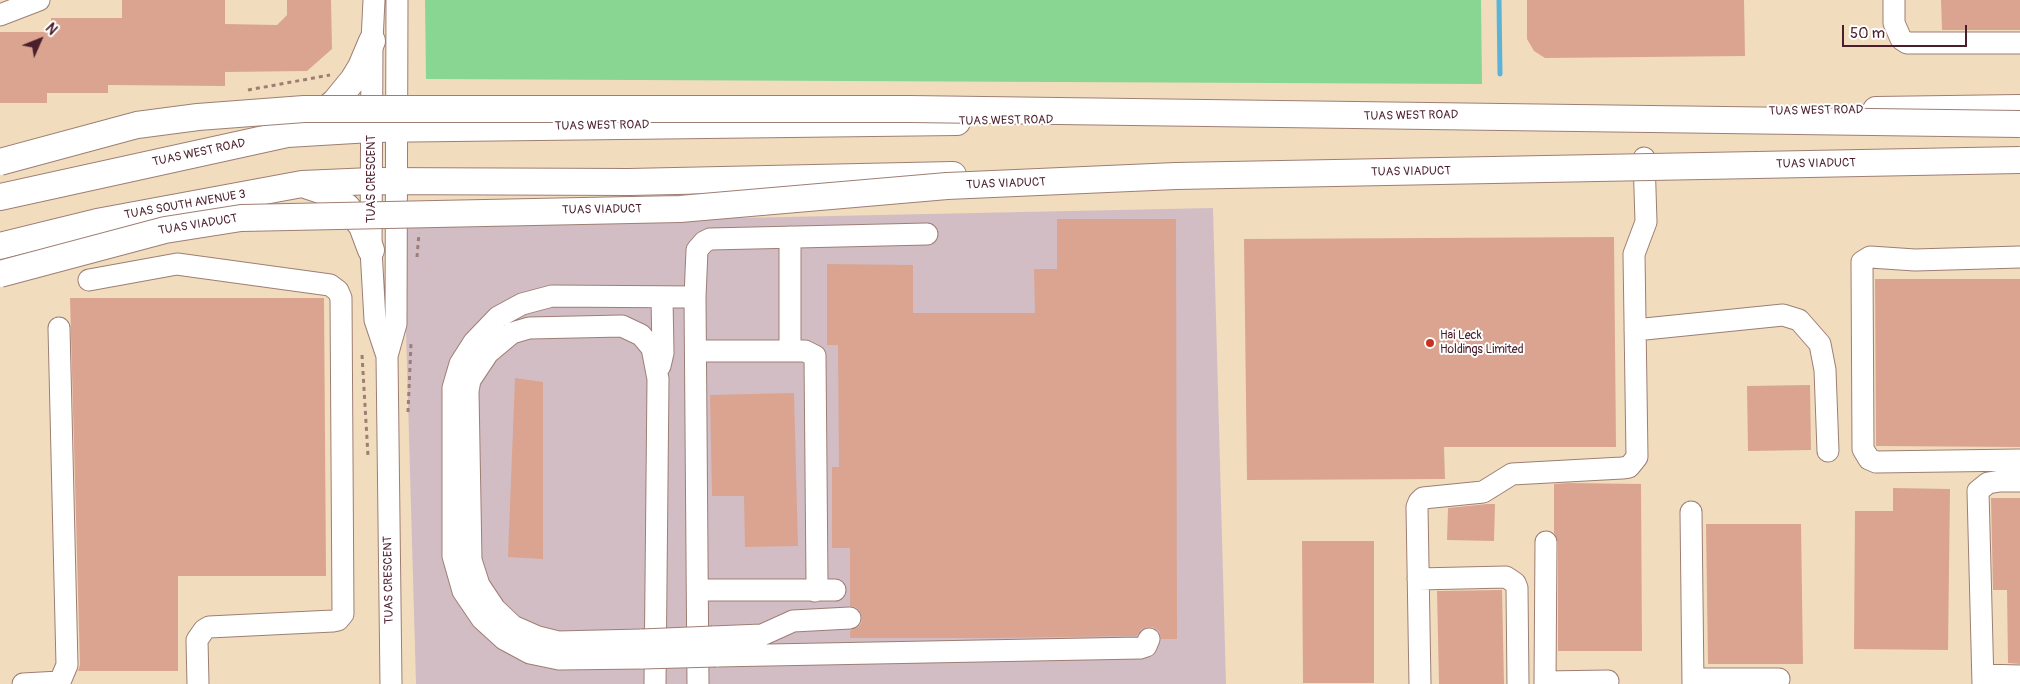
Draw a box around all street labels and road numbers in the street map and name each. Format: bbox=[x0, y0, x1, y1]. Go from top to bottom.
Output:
street label: TUAS WEST ROAD bbox=[1769, 103, 1863, 119]
street label: TUAS WEST ROAD bbox=[1364, 108, 1458, 124]
street label: TUAS WEST ROAD bbox=[959, 113, 1053, 129]
street label: TUAS WEST ROAD bbox=[555, 118, 649, 134]
street label: TUAS CRESCENT bbox=[365, 135, 379, 223]
street label: TUAS WEST ROAD bbox=[151, 136, 247, 170]
street label: TUAS VIADUCT bbox=[1776, 156, 1856, 172]
street label: TUAS VIADUCT bbox=[1371, 164, 1451, 180]
street label: TUAS VIADUCT bbox=[966, 175, 1046, 193]
street label: TUAS SOUTH AVENUE 3 bbox=[123, 187, 247, 223]
street label: TUAS VIADUCT bbox=[562, 202, 642, 218]
street label: TUAS VIADUCT bbox=[157, 212, 239, 238]
street label: TUAS CRESCENT bbox=[381, 536, 397, 624]

